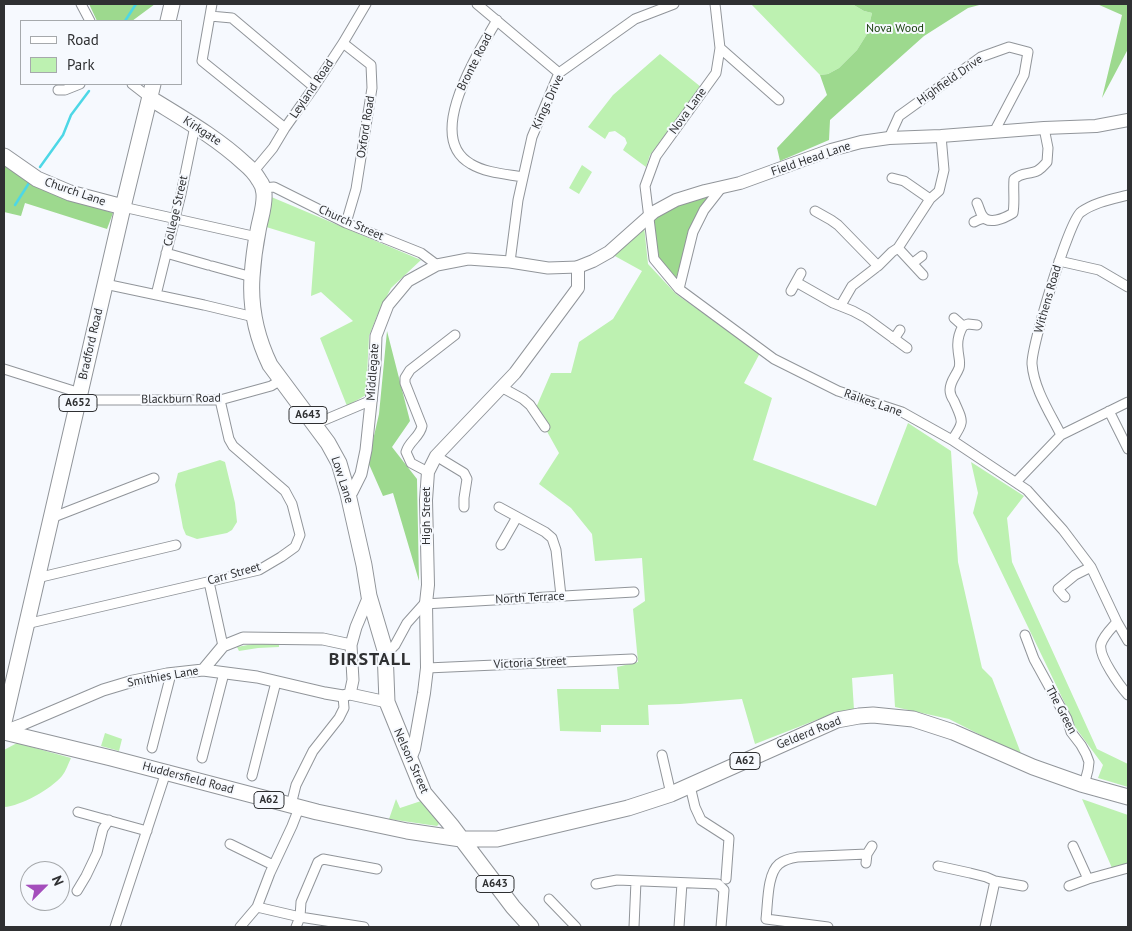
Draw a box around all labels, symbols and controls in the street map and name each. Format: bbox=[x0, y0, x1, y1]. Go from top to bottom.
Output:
legend bbox=[20, 20, 182, 85]
park label: Nova Wood bbox=[866, 22, 924, 36]
text: Road bbox=[67, 30, 99, 49]
street label: Bronte Road bbox=[454, 31, 496, 93]
street label: Highfield Drive bbox=[914, 52, 986, 108]
text: Park bbox=[67, 55, 95, 74]
street label: Leyland Road bbox=[287, 57, 337, 121]
street label: Kings Drive bbox=[529, 72, 567, 132]
street label: Nova Lane bbox=[666, 85, 710, 137]
street label: Oxford Road bbox=[354, 95, 378, 159]
street label: Kirkgate bbox=[180, 113, 224, 149]
street label: Field Head Lane bbox=[769, 139, 853, 179]
street label: College Street bbox=[161, 174, 191, 248]
street label: Church Lane bbox=[43, 175, 107, 209]
street label: Church Street bbox=[316, 202, 386, 244]
street label: Withens Road bbox=[1031, 263, 1065, 335]
street label: Bradford Road bbox=[76, 307, 106, 381]
street label: Middlegate bbox=[364, 343, 382, 401]
street label: Raikes Lane bbox=[842, 386, 904, 420]
street label: Blackburn Road bbox=[141, 391, 221, 407]
road number: A652 bbox=[59, 394, 97, 412]
road number: A643 bbox=[289, 406, 327, 424]
street label: Low Lane bbox=[328, 455, 356, 505]
street label: High Street bbox=[420, 487, 434, 545]
street label: Carr Street bbox=[206, 560, 262, 588]
street label: North Terrace bbox=[495, 589, 565, 607]
district label: BIRSTALL bbox=[328, 649, 412, 671]
street label: Victoria Street bbox=[493, 654, 567, 672]
street label: Smithies Lane bbox=[126, 664, 200, 690]
street label: The Green bbox=[1042, 683, 1080, 737]
street label: Gelderd Road bbox=[774, 713, 844, 753]
street label: Nelson Street bbox=[390, 726, 432, 796]
road number: A62 bbox=[730, 752, 760, 769]
street label: Huddersfield Road bbox=[141, 759, 235, 797]
road number: A62 bbox=[254, 792, 284, 808]
north arrow bbox=[20, 861, 70, 911]
text: N bbox=[48, 873, 68, 888]
road number: A643 bbox=[476, 876, 514, 892]

